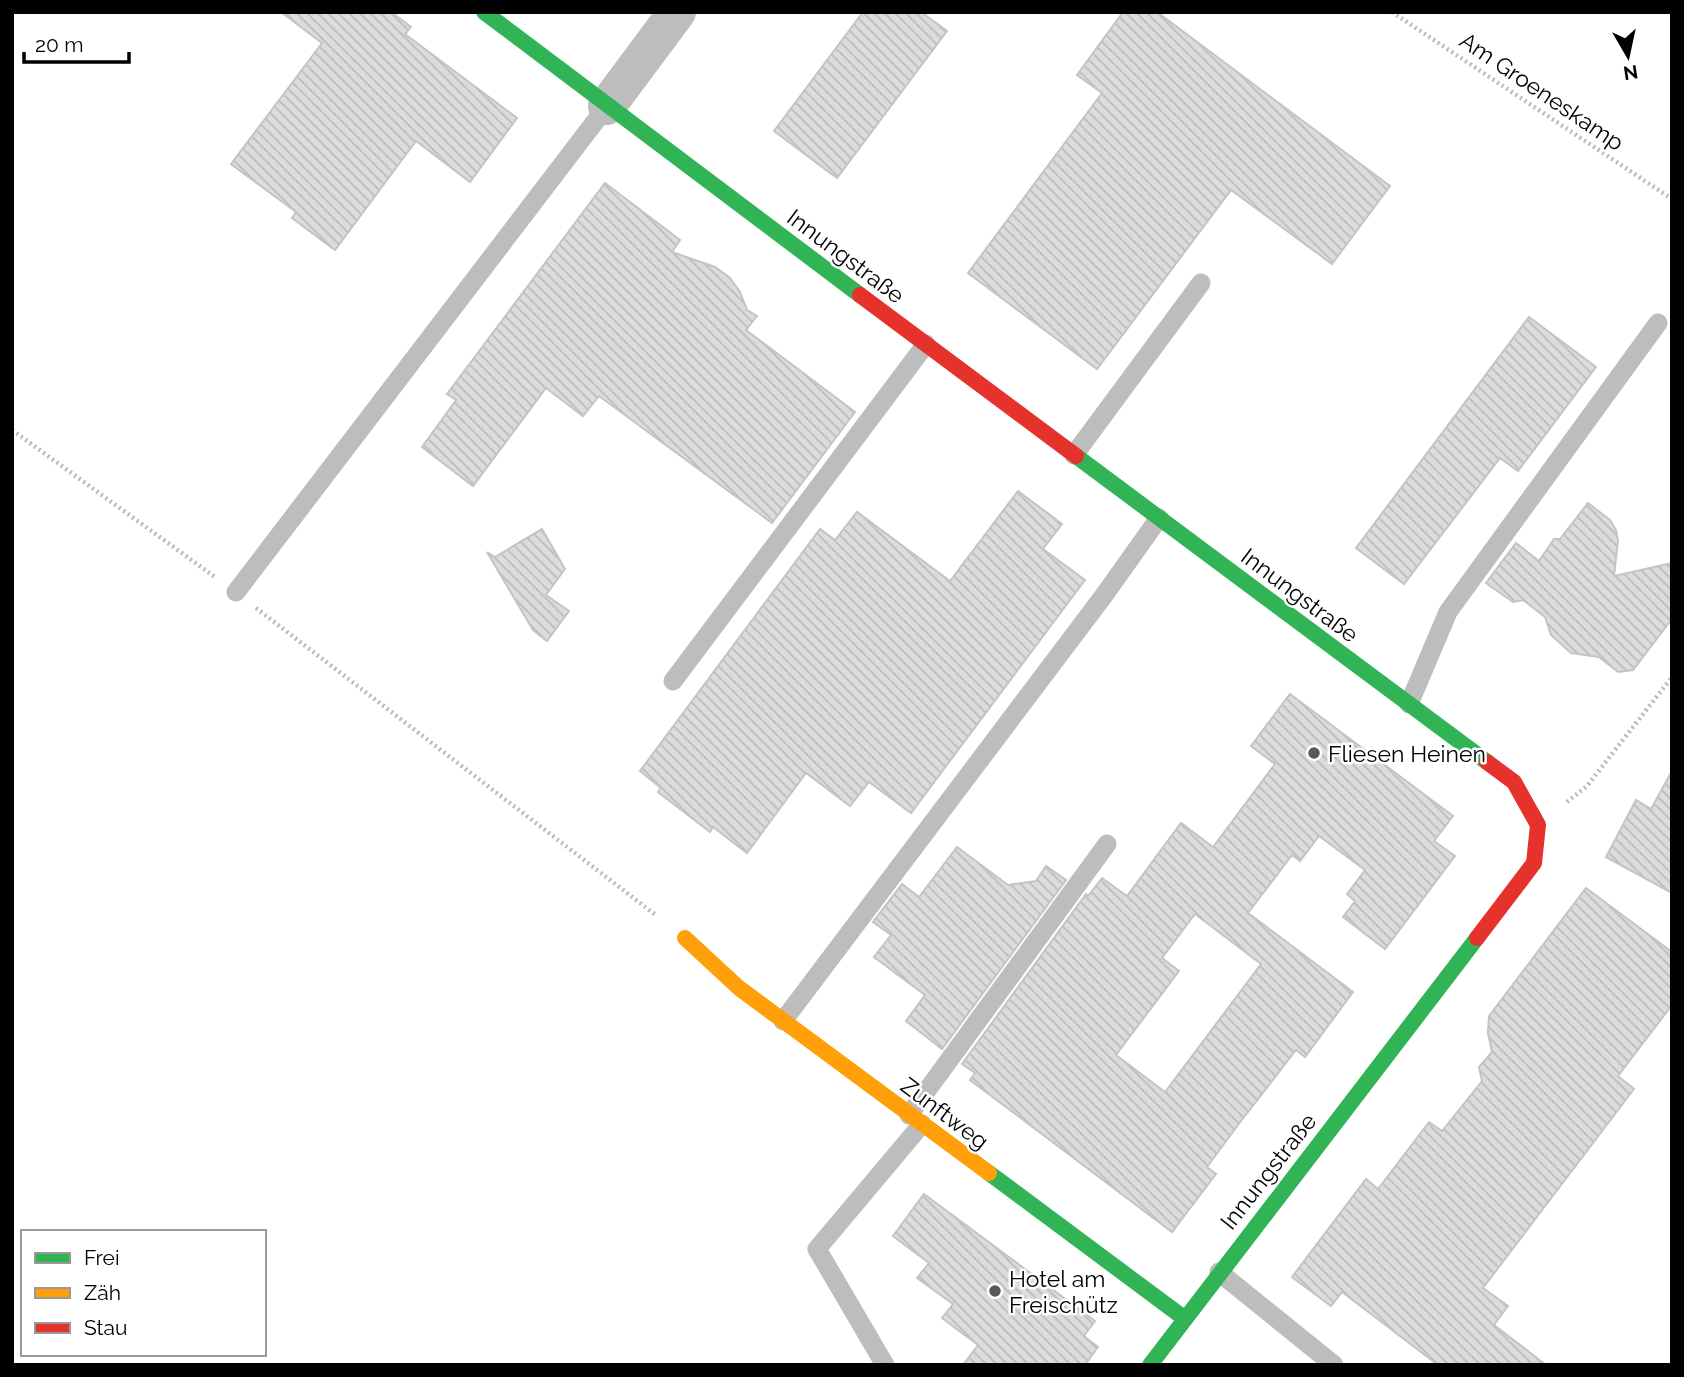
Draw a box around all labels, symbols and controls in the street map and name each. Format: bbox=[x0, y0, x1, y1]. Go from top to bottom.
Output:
scale bar bbox=[24, 21, 130, 65]
north arrow bbox=[1593, 21, 1663, 91]
street label: Am Groeneskamp bbox=[1455, 26, 1629, 156]
text: 20 m bbox=[35, 32, 83, 57]
text: N bbox=[1622, 61, 1640, 85]
street label: Innungstraße bbox=[782, 203, 910, 309]
street label: Innungstraße bbox=[1236, 542, 1364, 648]
place label: Fliesen Heinen bbox=[1328, 740, 1486, 767]
marker: Fliesen Heinen bbox=[1306, 745, 1322, 761]
street label: Zunftweg bbox=[896, 1071, 994, 1155]
street label: Innungstraße bbox=[1214, 1108, 1322, 1234]
legend bbox=[21, 1230, 266, 1356]
text: Frei bbox=[84, 1245, 120, 1270]
place label: Hotel am Freischütz bbox=[1009, 1265, 1118, 1318]
text: Zäh bbox=[84, 1280, 121, 1305]
marker: Hotel am Freischütz bbox=[987, 1283, 1003, 1299]
text: Stau bbox=[84, 1315, 128, 1340]

